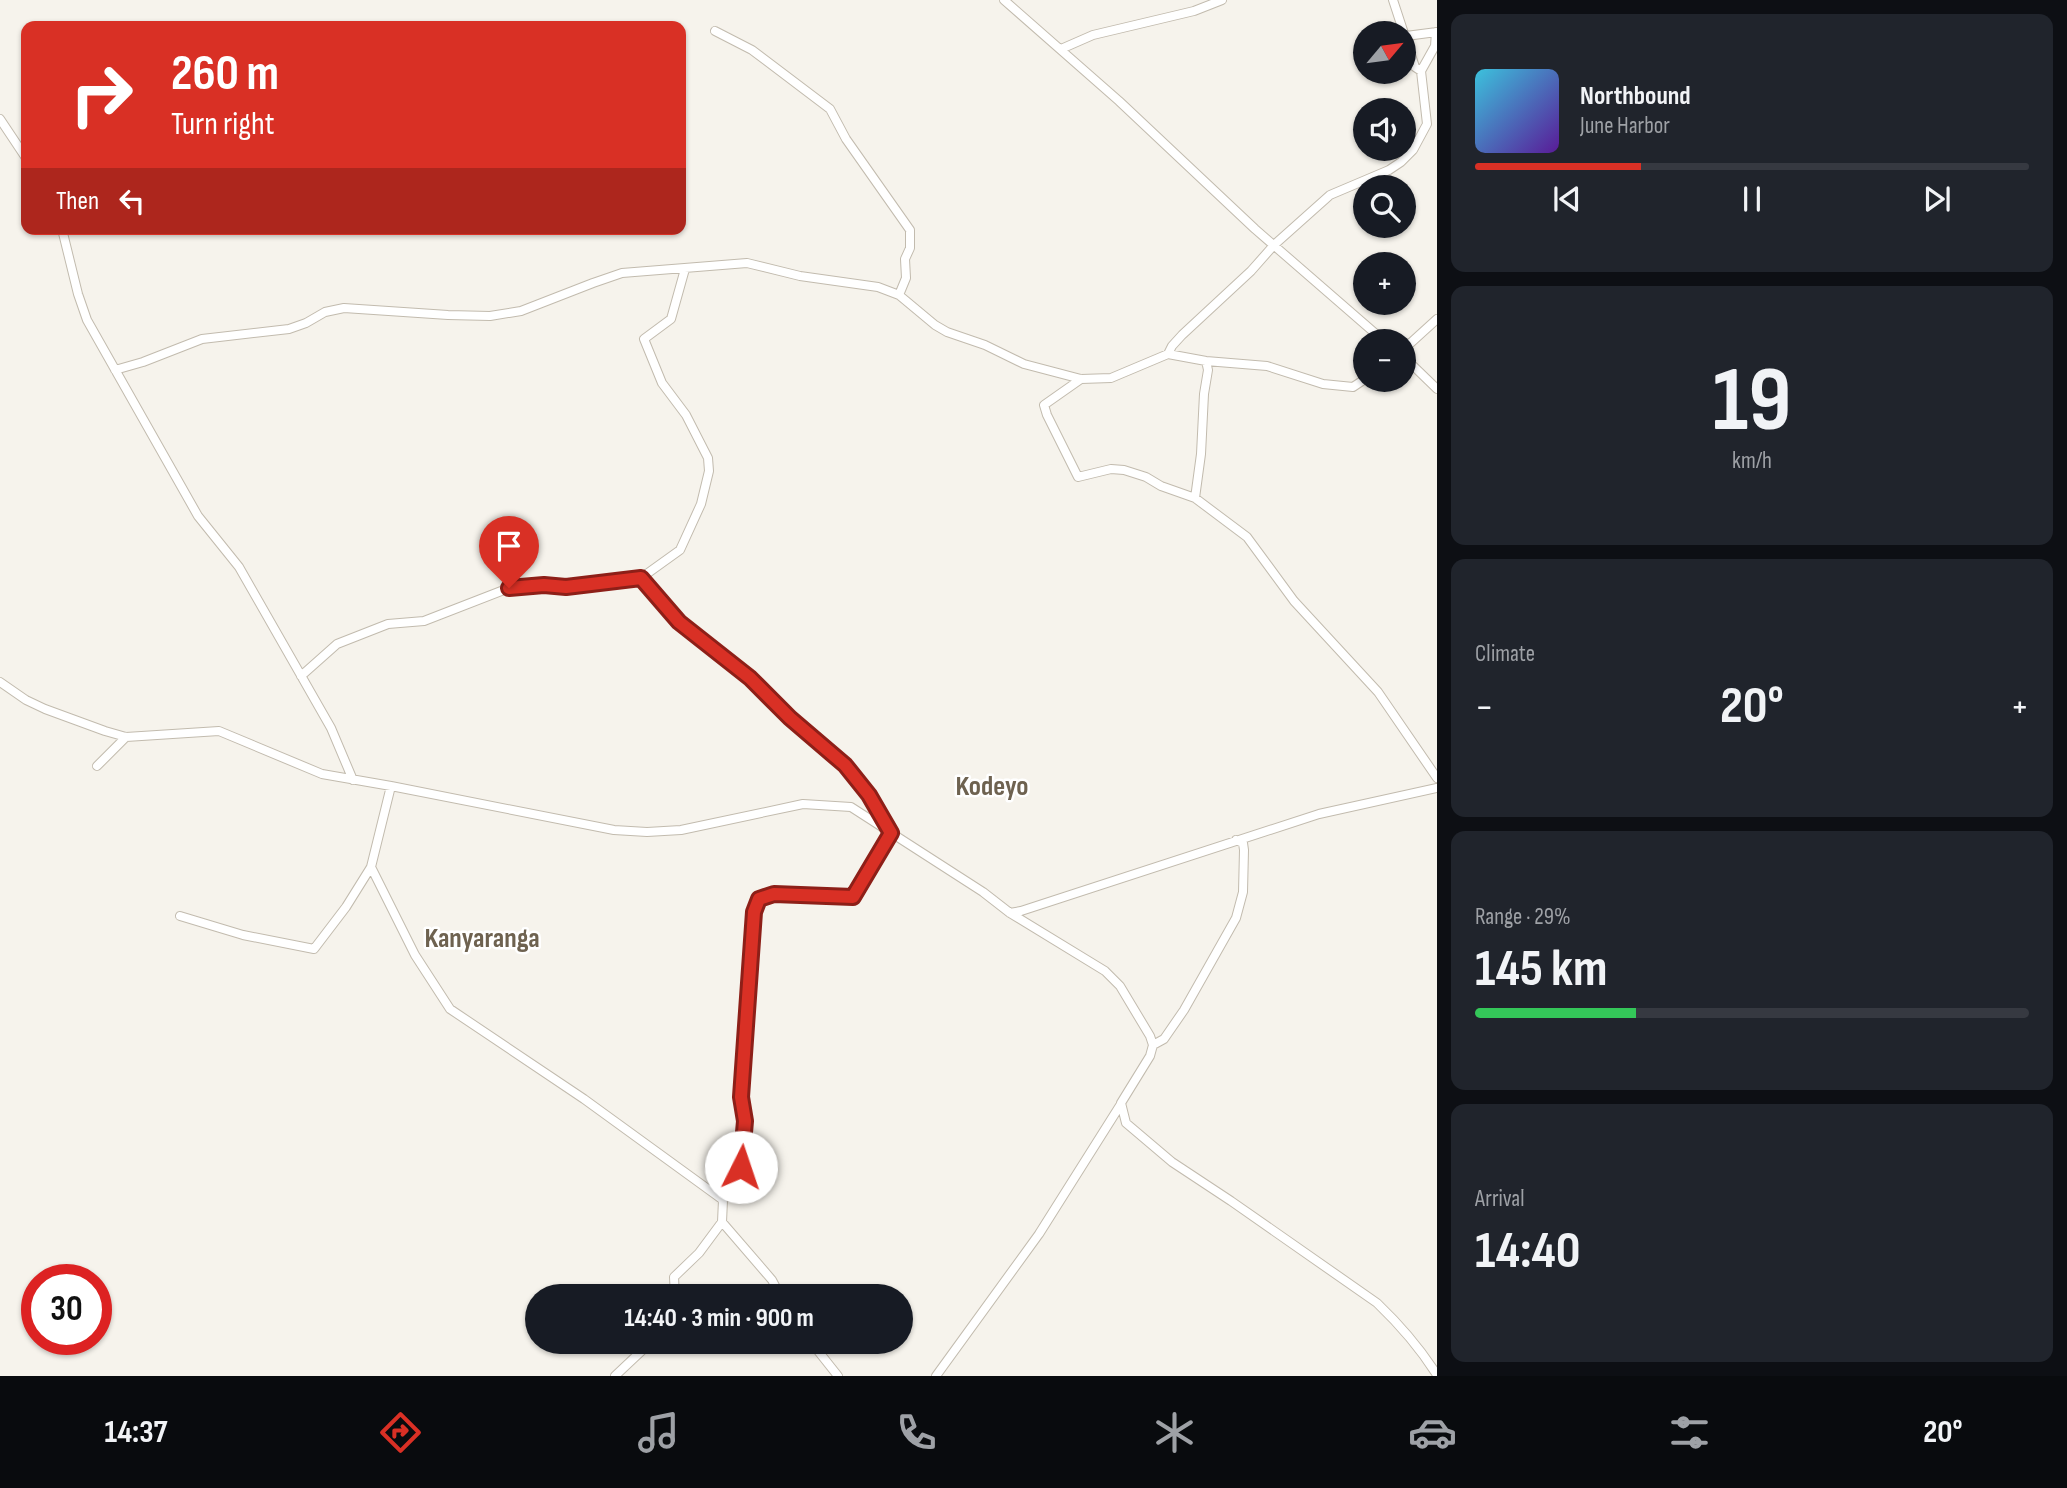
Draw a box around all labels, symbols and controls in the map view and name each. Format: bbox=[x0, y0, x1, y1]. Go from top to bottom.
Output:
north arrow bbox=[1353, 21, 1416, 84]
map controls bbox=[1353, 21, 1416, 392]
text: 260 m bbox=[171, 45, 279, 104]
icon: right bbox=[56, 49, 147, 140]
text: Northbound bbox=[1580, 81, 1691, 112]
button: sound bbox=[1353, 98, 1416, 161]
text: Turn right bbox=[171, 105, 275, 144]
text: June Harbor bbox=[1580, 112, 1670, 140]
button: search bbox=[1353, 175, 1416, 238]
icon: previous bbox=[1548, 180, 1586, 218]
icon: pause bbox=[1733, 180, 1771, 218]
icon: next bbox=[1918, 180, 1956, 218]
icon: left bbox=[113, 182, 151, 220]
text: Then bbox=[56, 186, 99, 217]
button: + bbox=[1353, 252, 1416, 315]
button: − bbox=[1353, 329, 1416, 392]
text: 19 bbox=[1713, 347, 1791, 456]
text: km/h bbox=[1732, 447, 1772, 475]
pin bbox=[479, 516, 539, 588]
icon: arrive bbox=[490, 527, 528, 565]
text: Climate bbox=[1475, 640, 1535, 668]
text: 20° bbox=[1720, 675, 1784, 738]
text: − bbox=[1475, 685, 1494, 730]
text: + bbox=[2010, 685, 2029, 730]
district label: Kodeyo bbox=[955, 770, 1029, 803]
text: Range · 29% bbox=[1475, 903, 1571, 931]
district label: Kanyaranga bbox=[424, 922, 540, 955]
text: 145 km bbox=[1475, 938, 1607, 1001]
position arrow bbox=[704, 1130, 778, 1204]
text: Arrival bbox=[1475, 1185, 1524, 1213]
text: 14:40 bbox=[1475, 1220, 1581, 1283]
speed limit sign: 30 bbox=[21, 1264, 112, 1355]
text: 14:40 · 3 min · 900 m bbox=[624, 1303, 814, 1334]
icon: directions bbox=[376, 1408, 425, 1457]
icon: music bbox=[634, 1408, 683, 1457]
icon: phone bbox=[892, 1408, 941, 1457]
icon: climate bbox=[1150, 1408, 1199, 1457]
icon: car bbox=[1408, 1408, 1457, 1457]
icon: filters bbox=[1665, 1408, 1714, 1457]
text: 14:37 bbox=[104, 1413, 168, 1452]
text: 20° bbox=[1923, 1413, 1962, 1452]

